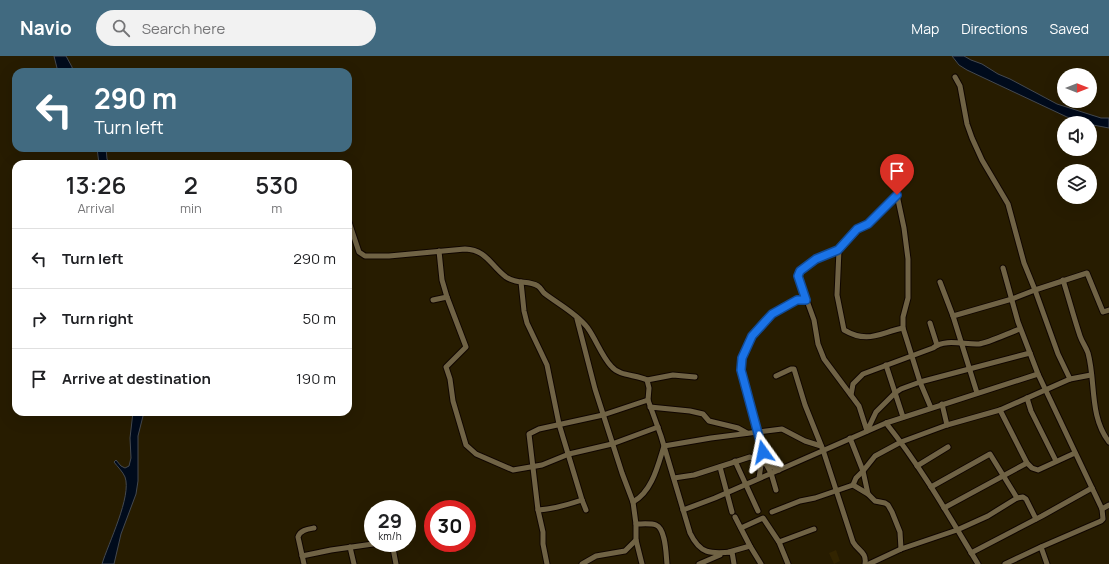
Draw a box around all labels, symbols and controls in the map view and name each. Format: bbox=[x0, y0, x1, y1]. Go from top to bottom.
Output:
search box bbox=[96, 10, 376, 46]
text: Navio bbox=[20, 15, 72, 41]
icon: search bbox=[110, 17, 132, 39]
text: Search here bbox=[142, 18, 225, 39]
text: Map bbox=[911, 19, 939, 38]
text: Directions bbox=[961, 19, 1028, 38]
text: Saved bbox=[1050, 19, 1089, 38]
north arrow bbox=[1057, 68, 1097, 108]
map controls bbox=[1057, 68, 1097, 204]
text: 290 m bbox=[94, 79, 177, 117]
icon: left bbox=[28, 84, 80, 136]
text: Turn left bbox=[94, 115, 164, 139]
button: sound bbox=[1057, 116, 1097, 156]
pin bbox=[880, 154, 914, 195]
icon: arrive bbox=[886, 160, 908, 182]
button: layers bbox=[1057, 164, 1097, 204]
text: 13:26 bbox=[66, 168, 126, 201]
text: 2 bbox=[184, 168, 198, 201]
text: 530 bbox=[255, 168, 298, 201]
text: Arrival bbox=[77, 199, 115, 217]
text: min bbox=[180, 199, 202, 217]
text: m bbox=[271, 199, 282, 217]
icon: left bbox=[28, 248, 50, 270]
text: Turn left bbox=[62, 248, 124, 269]
text: 290 m bbox=[293, 248, 336, 269]
icon: right bbox=[28, 308, 50, 330]
text: Turn right bbox=[62, 308, 133, 329]
text: 50 m bbox=[302, 308, 336, 329]
icon: arrive bbox=[28, 368, 50, 390]
text: Arrive at destination bbox=[62, 368, 211, 389]
text: 190 m bbox=[296, 368, 336, 389]
position arrow bbox=[742, 431, 784, 473]
speed limit sign: 30 bbox=[424, 500, 476, 552]
text: 29 bbox=[378, 507, 402, 534]
text: km/h bbox=[378, 529, 402, 543]

